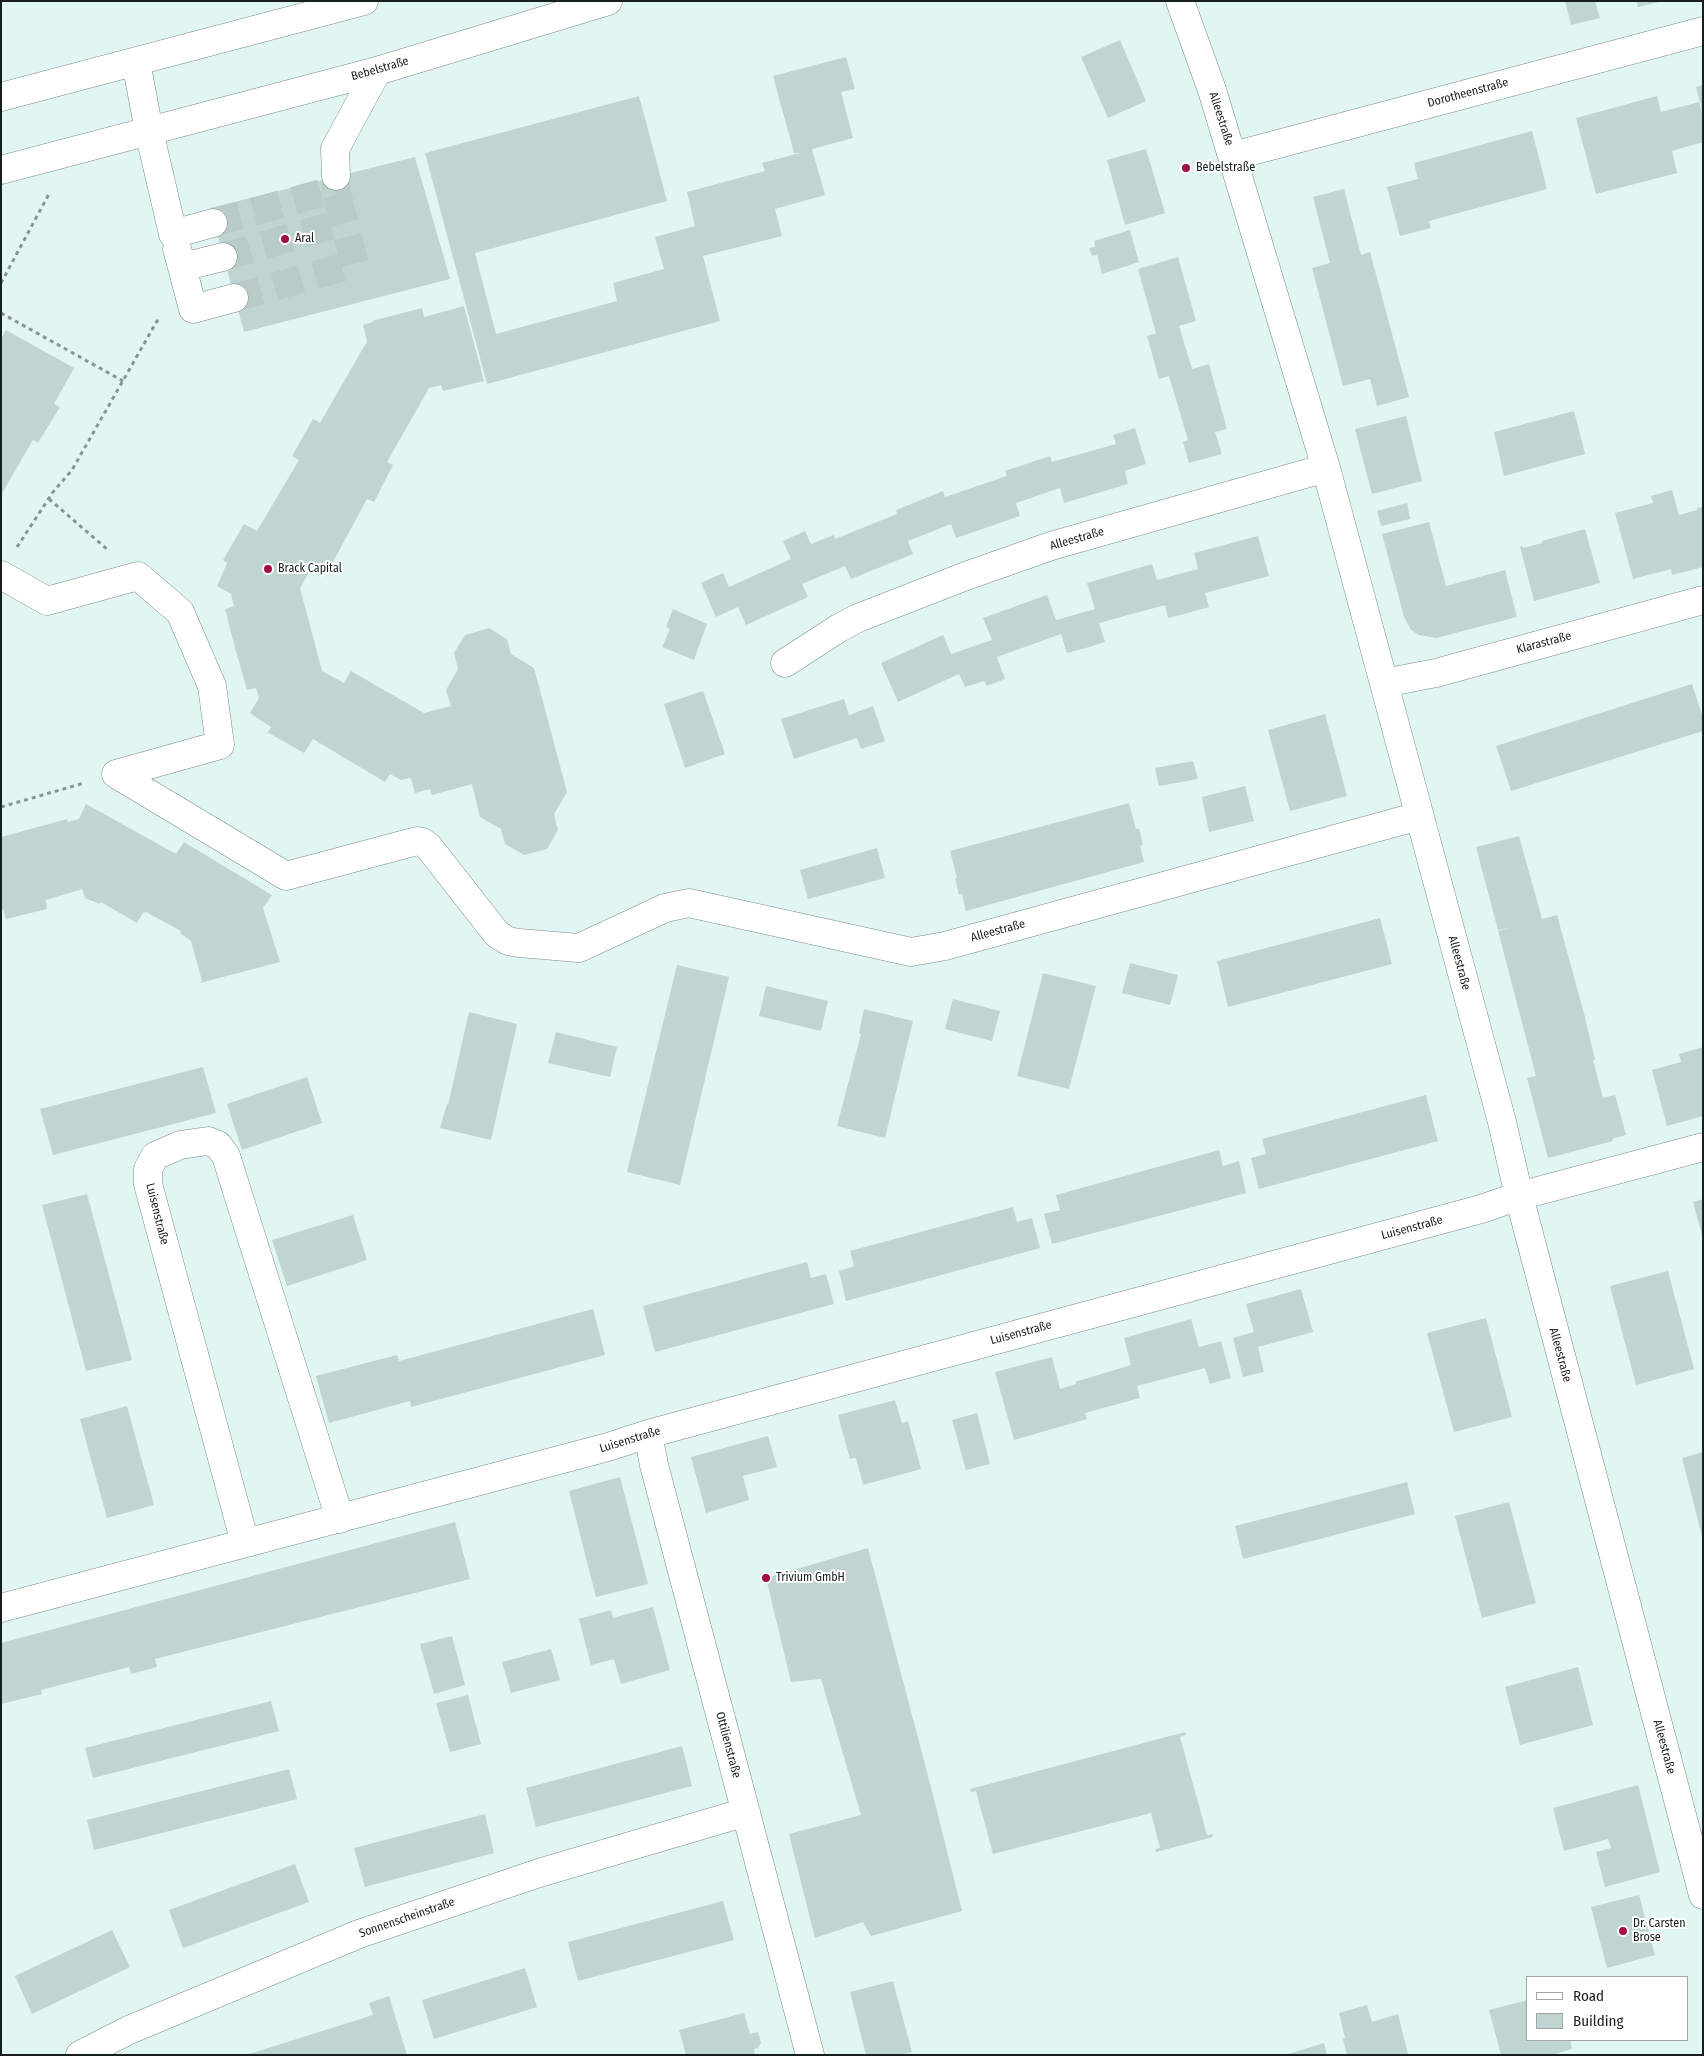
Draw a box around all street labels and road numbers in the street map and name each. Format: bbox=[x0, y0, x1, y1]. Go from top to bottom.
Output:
street label: Bebelstraße bbox=[350, 54, 410, 84]
street label: Dorotheenstraße bbox=[1426, 75, 1510, 111]
street label: Alleestraße bbox=[1206, 90, 1236, 148]
street label: Alleestraße bbox=[1048, 524, 1106, 554]
street label: Klarastraße bbox=[1515, 629, 1573, 657]
street label: Alleestraße bbox=[969, 917, 1027, 945]
street label: Alleestraße bbox=[1445, 934, 1473, 992]
street label: Luisenstraße bbox=[142, 1182, 172, 1246]
street label: Luisenstraße bbox=[1380, 1213, 1444, 1243]
street label: Luisenstraße bbox=[989, 1318, 1053, 1348]
street label: Alleestraße bbox=[1546, 1326, 1574, 1384]
street label: Luisenstraße bbox=[598, 1424, 662, 1456]
street label: Ottilienstraße bbox=[712, 1710, 744, 1780]
street label: Alleestraße bbox=[1650, 1718, 1678, 1776]
street label: Sonnenscheinstraße bbox=[357, 1895, 457, 1941]

